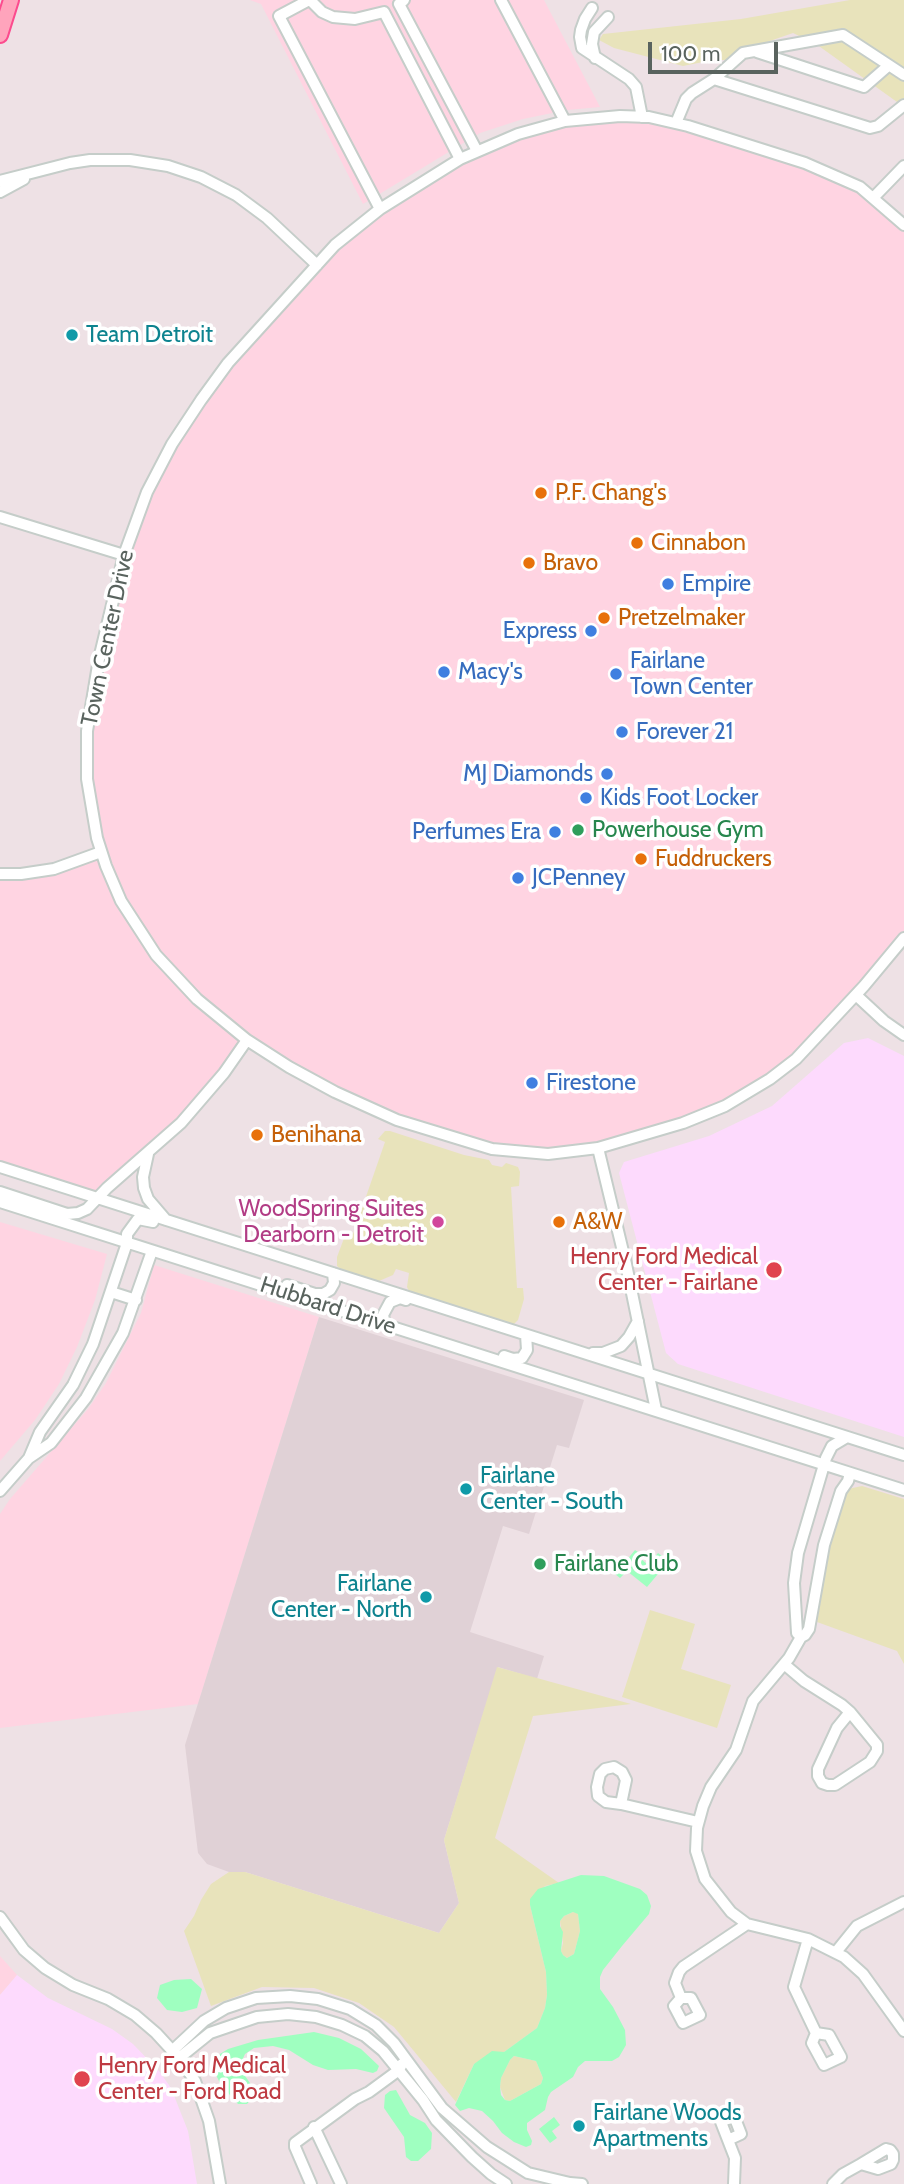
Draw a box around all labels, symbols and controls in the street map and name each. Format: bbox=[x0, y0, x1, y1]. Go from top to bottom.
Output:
scale bar bbox=[652, 28, 782, 72]
text: 100 m bbox=[661, 41, 720, 66]
place label: Team Detroit bbox=[86, 321, 213, 349]
marker: Team Detroit bbox=[64, 327, 80, 343]
place label: P.F. Chang's bbox=[555, 479, 667, 507]
marker: P.F. Chang's bbox=[533, 485, 549, 501]
place label: Cinnabon bbox=[651, 529, 746, 557]
marker: Cinnabon bbox=[629, 535, 645, 551]
street label: Town Center Drive bbox=[76, 547, 140, 729]
place label: Bravo bbox=[543, 549, 598, 577]
marker: Bravo bbox=[521, 555, 537, 571]
place label: Empire bbox=[682, 570, 751, 598]
marker: Empire bbox=[660, 576, 676, 592]
place label: Pretzelmaker bbox=[618, 604, 745, 632]
marker: Pretzelmaker bbox=[596, 610, 612, 626]
place label: Express bbox=[503, 617, 577, 645]
marker: Express bbox=[583, 623, 599, 639]
place label: Fairlane Town Center bbox=[630, 647, 753, 701]
place label: Macy's bbox=[458, 658, 523, 686]
marker: Macy's bbox=[436, 664, 452, 680]
marker: Fairlane Town Center bbox=[608, 666, 624, 682]
place label: Forever 21 bbox=[636, 718, 733, 746]
marker: Forever 21 bbox=[614, 724, 630, 740]
place label: MJ Diamonds bbox=[463, 760, 593, 788]
marker: MJ Diamonds bbox=[599, 766, 615, 782]
place label: Kids Foot Locker bbox=[600, 784, 758, 812]
marker: Kids Foot Locker bbox=[578, 790, 594, 806]
place label: Powerhouse Gym bbox=[592, 816, 764, 844]
place label: Perfumes Era bbox=[412, 818, 541, 846]
marker: Powerhouse Gym bbox=[570, 822, 586, 838]
marker: Perfumes Era bbox=[547, 824, 563, 840]
place label: Fuddruckers bbox=[655, 845, 772, 873]
marker: Fuddruckers bbox=[633, 851, 649, 867]
place label: JCPenney bbox=[532, 864, 626, 892]
marker: JCPenney bbox=[510, 870, 526, 886]
place label: Firestone bbox=[546, 1069, 636, 1097]
marker: Firestone bbox=[524, 1075, 540, 1091]
place label: Benihana bbox=[271, 1121, 362, 1149]
marker: Benihana bbox=[249, 1127, 265, 1143]
place label: WoodSpring Suites Dearborn - Detroit bbox=[238, 1195, 424, 1249]
place label: A&W bbox=[573, 1208, 622, 1236]
marker: WoodSpring Suites Dearborn - Detroit bbox=[430, 1214, 446, 1230]
marker: A&W bbox=[551, 1214, 567, 1230]
place label: Henry Ford Medical Center - Fairlane bbox=[570, 1243, 758, 1297]
marker: Henry Ford Medical Center - Fairlane bbox=[764, 1260, 784, 1280]
street label: Hubbard Drive bbox=[257, 1271, 399, 1341]
place label: Fairlane Center - South bbox=[480, 1462, 623, 1516]
marker: Fairlane Center - South bbox=[458, 1481, 474, 1497]
place label: Fairlane Club bbox=[554, 1550, 679, 1578]
marker: Fairlane Club bbox=[532, 1556, 548, 1572]
place label: Fairlane Center - North bbox=[271, 1570, 412, 1624]
marker: Fairlane Center - North bbox=[418, 1589, 434, 1605]
place label: Henry Ford Medical Center - Ford Road bbox=[98, 2052, 286, 2106]
marker: Henry Ford Medical Center - Ford Road bbox=[72, 2069, 92, 2089]
place label: Fairlane Woods Apartments bbox=[593, 2099, 742, 2153]
marker: Fairlane Woods Apartments bbox=[571, 2118, 587, 2134]

